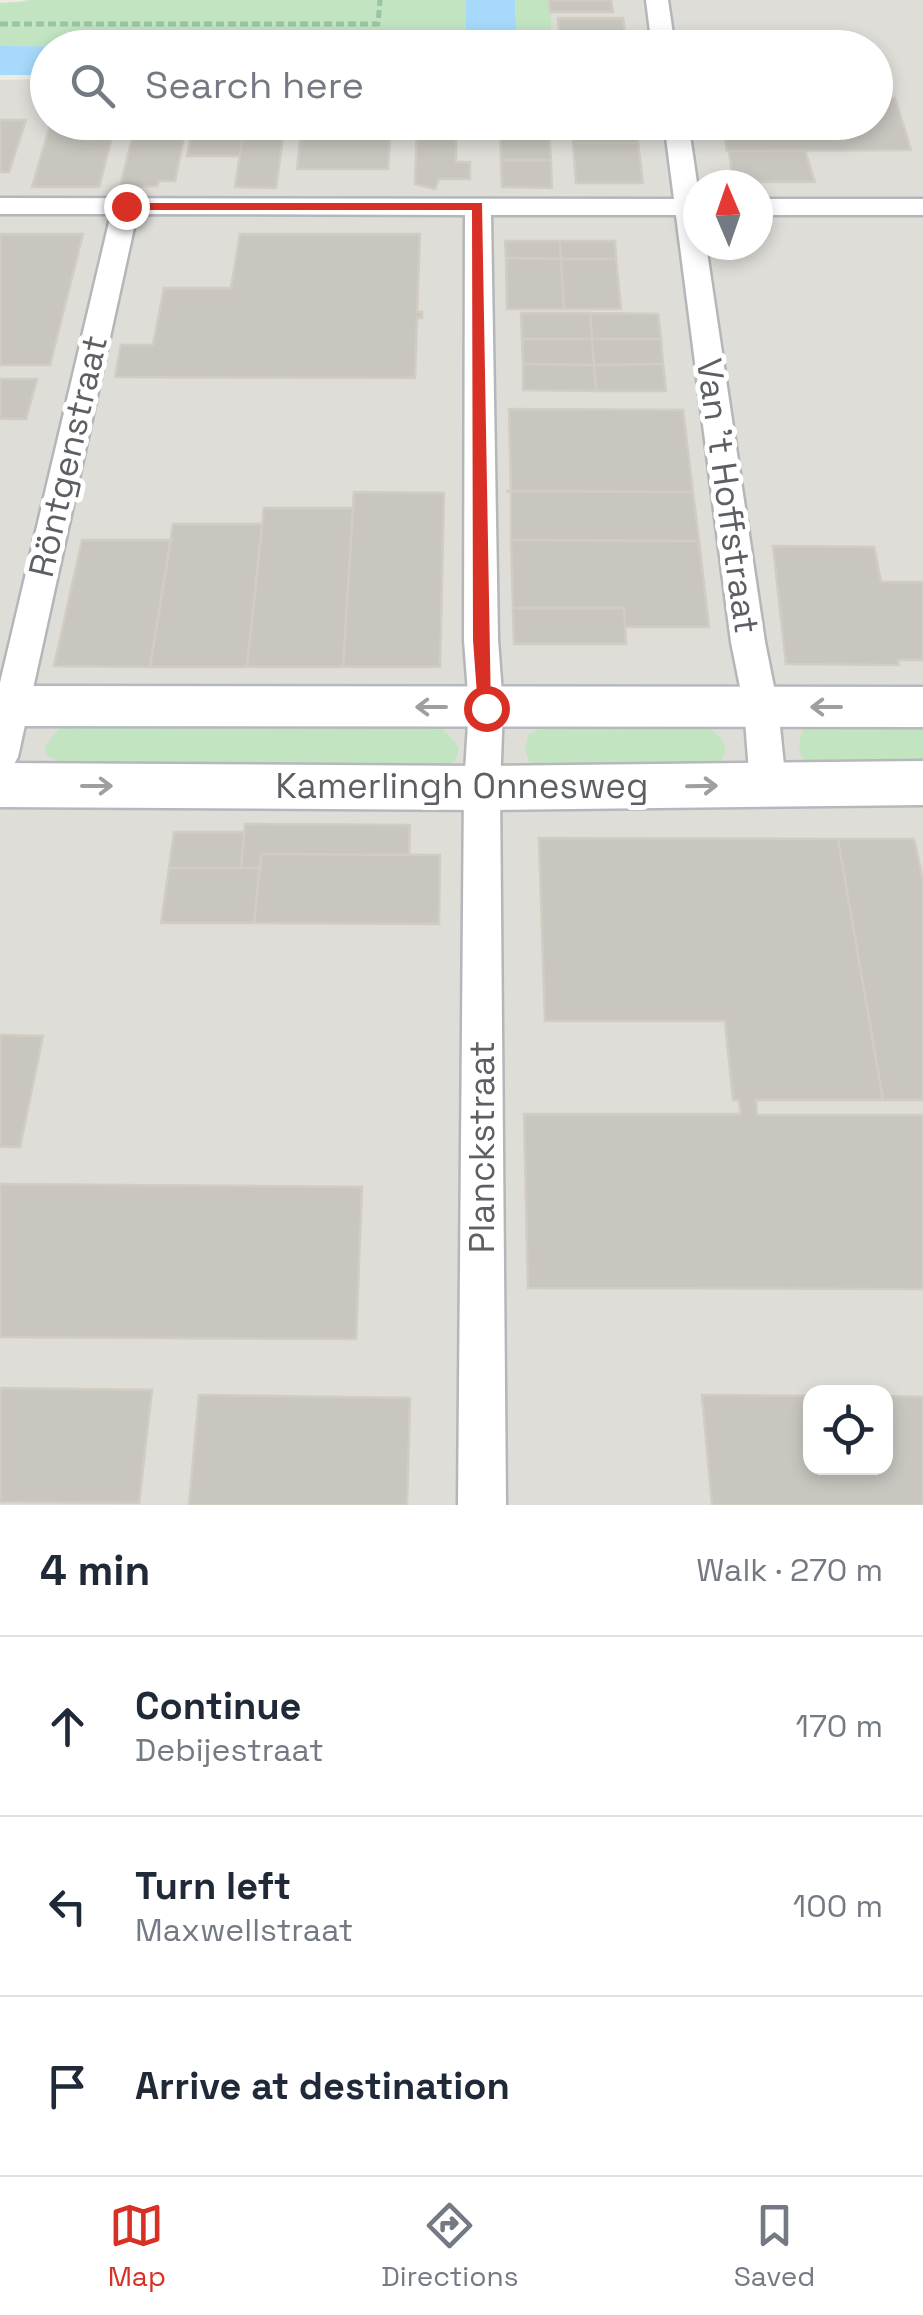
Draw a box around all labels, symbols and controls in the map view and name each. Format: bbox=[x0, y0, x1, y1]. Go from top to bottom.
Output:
search box bbox=[30, 30, 893, 140]
icon: search bbox=[65, 58, 120, 113]
text: Search here bbox=[145, 61, 364, 109]
north arrow bbox=[683, 170, 773, 260]
route end bbox=[104, 184, 150, 230]
street label: Röntgenstraat bbox=[19, 331, 117, 581]
street label: Van 't Hoffstraat bbox=[687, 356, 769, 636]
route start bbox=[464, 686, 510, 732]
one-way arrow bbox=[415, 698, 448, 716]
one-way arrow bbox=[810, 698, 842, 716]
street label: Kamerlingh Onnesweg bbox=[275, 764, 649, 808]
one-way arrow bbox=[80, 776, 113, 796]
one-way arrow bbox=[686, 776, 718, 795]
street label: Planckstraat bbox=[460, 1041, 504, 1253]
map controls bbox=[803, 1385, 893, 1475]
button: locate bbox=[803, 1385, 893, 1475]
text: 4 min bbox=[40, 1544, 150, 1597]
text: Walk · 270 m bbox=[696, 1550, 883, 1590]
text: Continue bbox=[135, 1682, 301, 1730]
icon: ahead bbox=[40, 1699, 95, 1754]
text: 170 m bbox=[796, 1706, 883, 1746]
text: Debijestraat bbox=[135, 1730, 324, 1770]
text: Turn left bbox=[135, 1862, 291, 1910]
icon: left bbox=[40, 1879, 95, 1934]
text: 100 m bbox=[793, 1886, 883, 1926]
text: Maxwellstraat bbox=[135, 1910, 353, 1950]
icon: arrive bbox=[40, 2059, 95, 2114]
text: Arrive at destination bbox=[135, 2062, 510, 2110]
tab: Map bbox=[108, 2198, 166, 2294]
tab: Directions bbox=[381, 2198, 518, 2294]
tab: Saved bbox=[734, 2198, 815, 2294]

